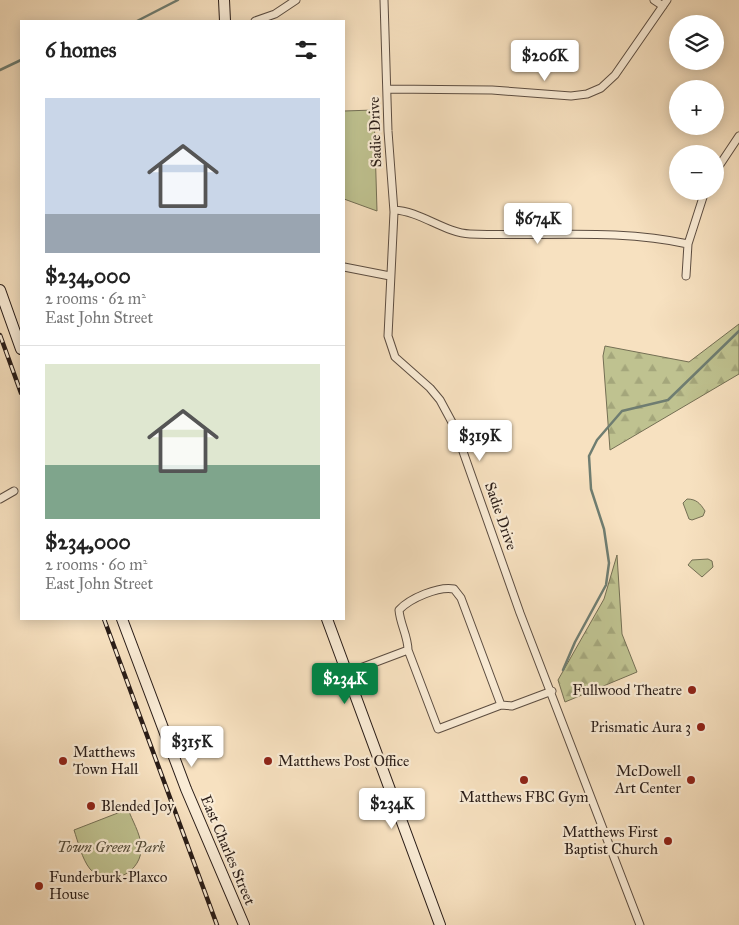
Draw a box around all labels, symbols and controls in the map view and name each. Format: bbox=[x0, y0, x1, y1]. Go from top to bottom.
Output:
map controls bbox=[669, 15, 724, 200]
button: layers bbox=[669, 15, 724, 70]
icon: filters bbox=[292, 36, 320, 64]
text: 6 homes bbox=[45, 37, 117, 63]
pin: $206K bbox=[510, 39, 580, 82]
text: $206K bbox=[522, 46, 568, 65]
button: + bbox=[669, 80, 724, 135]
street label: Sadie Drive bbox=[365, 96, 385, 168]
icon: home bbox=[138, 131, 228, 221]
button: − bbox=[669, 145, 724, 200]
pin: $674K bbox=[503, 202, 573, 245]
text: $674K bbox=[515, 209, 561, 228]
text: $234,000 bbox=[45, 263, 131, 289]
text: 2 rooms · 62 m² bbox=[45, 289, 146, 308]
text: East John Street bbox=[45, 308, 153, 327]
icon: home bbox=[138, 396, 228, 486]
pin: $319K bbox=[445, 420, 515, 462]
text: $319K bbox=[459, 426, 501, 445]
street label: Sadie Drive bbox=[481, 480, 521, 552]
text: $234,000 bbox=[45, 529, 131, 555]
text: 2 rooms · 60 m² bbox=[45, 555, 147, 574]
text: East John Street bbox=[45, 574, 153, 593]
pin: $234K bbox=[310, 662, 380, 705]
text: $234K bbox=[323, 669, 367, 688]
place label: Fullwood Theatre bbox=[572, 681, 682, 699]
marker: Fullwood Theatre bbox=[686, 684, 698, 696]
place label: Prismatic Aura 3 bbox=[590, 718, 691, 736]
marker: Prismatic Aura 3 bbox=[695, 721, 707, 733]
pin: $315K bbox=[157, 726, 227, 768]
text: $315K bbox=[172, 732, 213, 751]
place label: Matthews Town Hall bbox=[73, 743, 139, 778]
place label: Matthews Post Office bbox=[278, 752, 409, 770]
marker: Matthews Town Hall bbox=[57, 755, 69, 767]
marker: Matthews Post Office bbox=[262, 755, 274, 767]
place label: McDowell Art Center bbox=[614, 762, 682, 797]
marker: Matthews FBC Gym bbox=[518, 774, 530, 786]
marker: McDowell Art Center bbox=[685, 774, 697, 786]
pin: $234K bbox=[357, 788, 427, 830]
place label: Matthews FBC Gym bbox=[459, 788, 589, 806]
street label: East Charles Street bbox=[197, 792, 260, 908]
text: $234K bbox=[370, 794, 414, 813]
place label: Blended Joy bbox=[101, 797, 175, 816]
marker: Blended Joy bbox=[85, 800, 97, 812]
place label: Matthews First Baptist Church bbox=[562, 823, 659, 858]
marker: Matthews First Baptist Church bbox=[662, 835, 674, 847]
park label: Town Green Park bbox=[57, 838, 165, 856]
place label: Funderburk-Plaxco House bbox=[49, 868, 168, 903]
marker: Funderburk-Plaxco House bbox=[33, 880, 45, 892]

